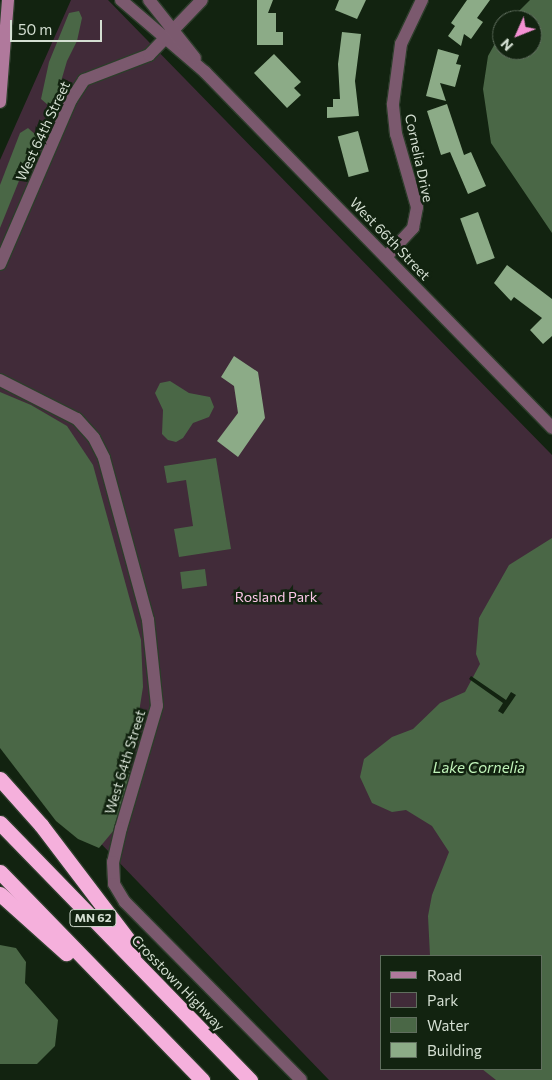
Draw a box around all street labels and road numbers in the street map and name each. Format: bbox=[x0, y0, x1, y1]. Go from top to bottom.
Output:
street label: West 64th Street bbox=[12, 78, 74, 184]
street label: Cornelia Drive bbox=[401, 112, 437, 204]
street label: West 66th Street bbox=[346, 194, 434, 284]
street label: West 64th Street bbox=[101, 708, 149, 816]
road number: MN 62 bbox=[69, 908, 117, 928]
street label: Crosstown Highway bbox=[128, 932, 228, 1034]

